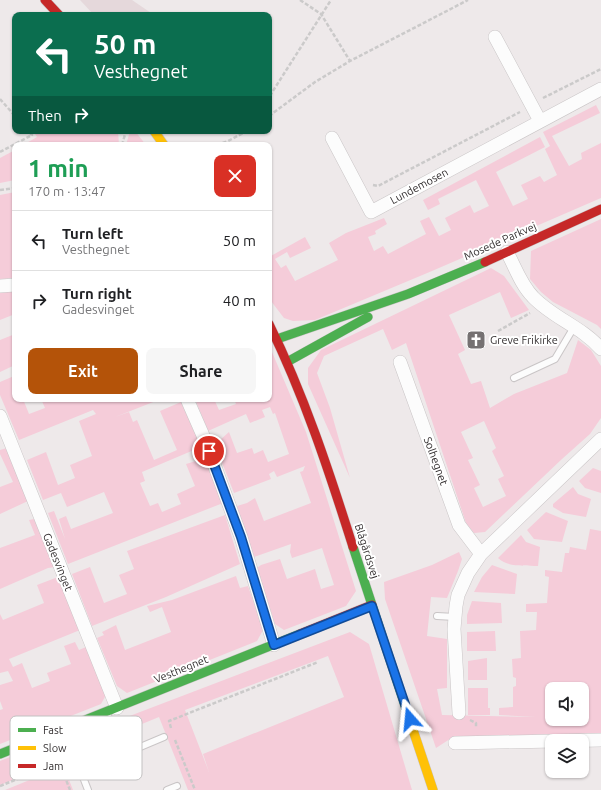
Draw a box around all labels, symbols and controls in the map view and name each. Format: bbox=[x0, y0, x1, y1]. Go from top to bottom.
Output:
icon: left bbox=[28, 28, 80, 80]
text: 50 m bbox=[94, 28, 156, 59]
text: Vesthegnet bbox=[94, 61, 187, 81]
icon: right bbox=[70, 104, 92, 126]
text: Then bbox=[28, 107, 62, 124]
text: 1 min bbox=[28, 155, 89, 182]
button: close bbox=[214, 155, 256, 197]
street label: Lundemosen bbox=[388, 166, 450, 206]
text: 170 m · 13:47 bbox=[28, 184, 106, 198]
street label: Mosede Parkvej bbox=[462, 220, 538, 262]
text: Turn left bbox=[62, 225, 123, 242]
icon: left bbox=[28, 230, 50, 252]
text: 50 m bbox=[223, 232, 256, 249]
text: Vesthegnet bbox=[62, 242, 130, 256]
text: Turn right bbox=[62, 285, 132, 302]
icon: right bbox=[28, 290, 50, 312]
text: 40 m bbox=[223, 292, 256, 309]
text: Gadesvinget bbox=[62, 302, 134, 316]
church icon: Greve Frikirke bbox=[465, 329, 487, 351]
place label: Greve Frikirke bbox=[490, 334, 558, 346]
button: Exit bbox=[28, 348, 138, 394]
button: Share bbox=[146, 348, 256, 394]
pin bbox=[192, 434, 226, 468]
street label: Solhegnet bbox=[422, 435, 450, 487]
icon: arrive bbox=[198, 440, 220, 462]
street label: Blågårdsvej bbox=[352, 522, 382, 580]
street label: Gadesvinget bbox=[41, 531, 75, 593]
street label: Vesthegnet bbox=[152, 652, 210, 685]
map controls bbox=[545, 682, 589, 778]
button: sound bbox=[545, 682, 589, 726]
position arrow bbox=[389, 698, 431, 740]
legend bbox=[10, 716, 142, 780]
text: Fast bbox=[43, 724, 64, 736]
button: layers bbox=[545, 734, 589, 778]
text: Slow bbox=[43, 742, 67, 754]
text: Jam bbox=[43, 760, 64, 772]

